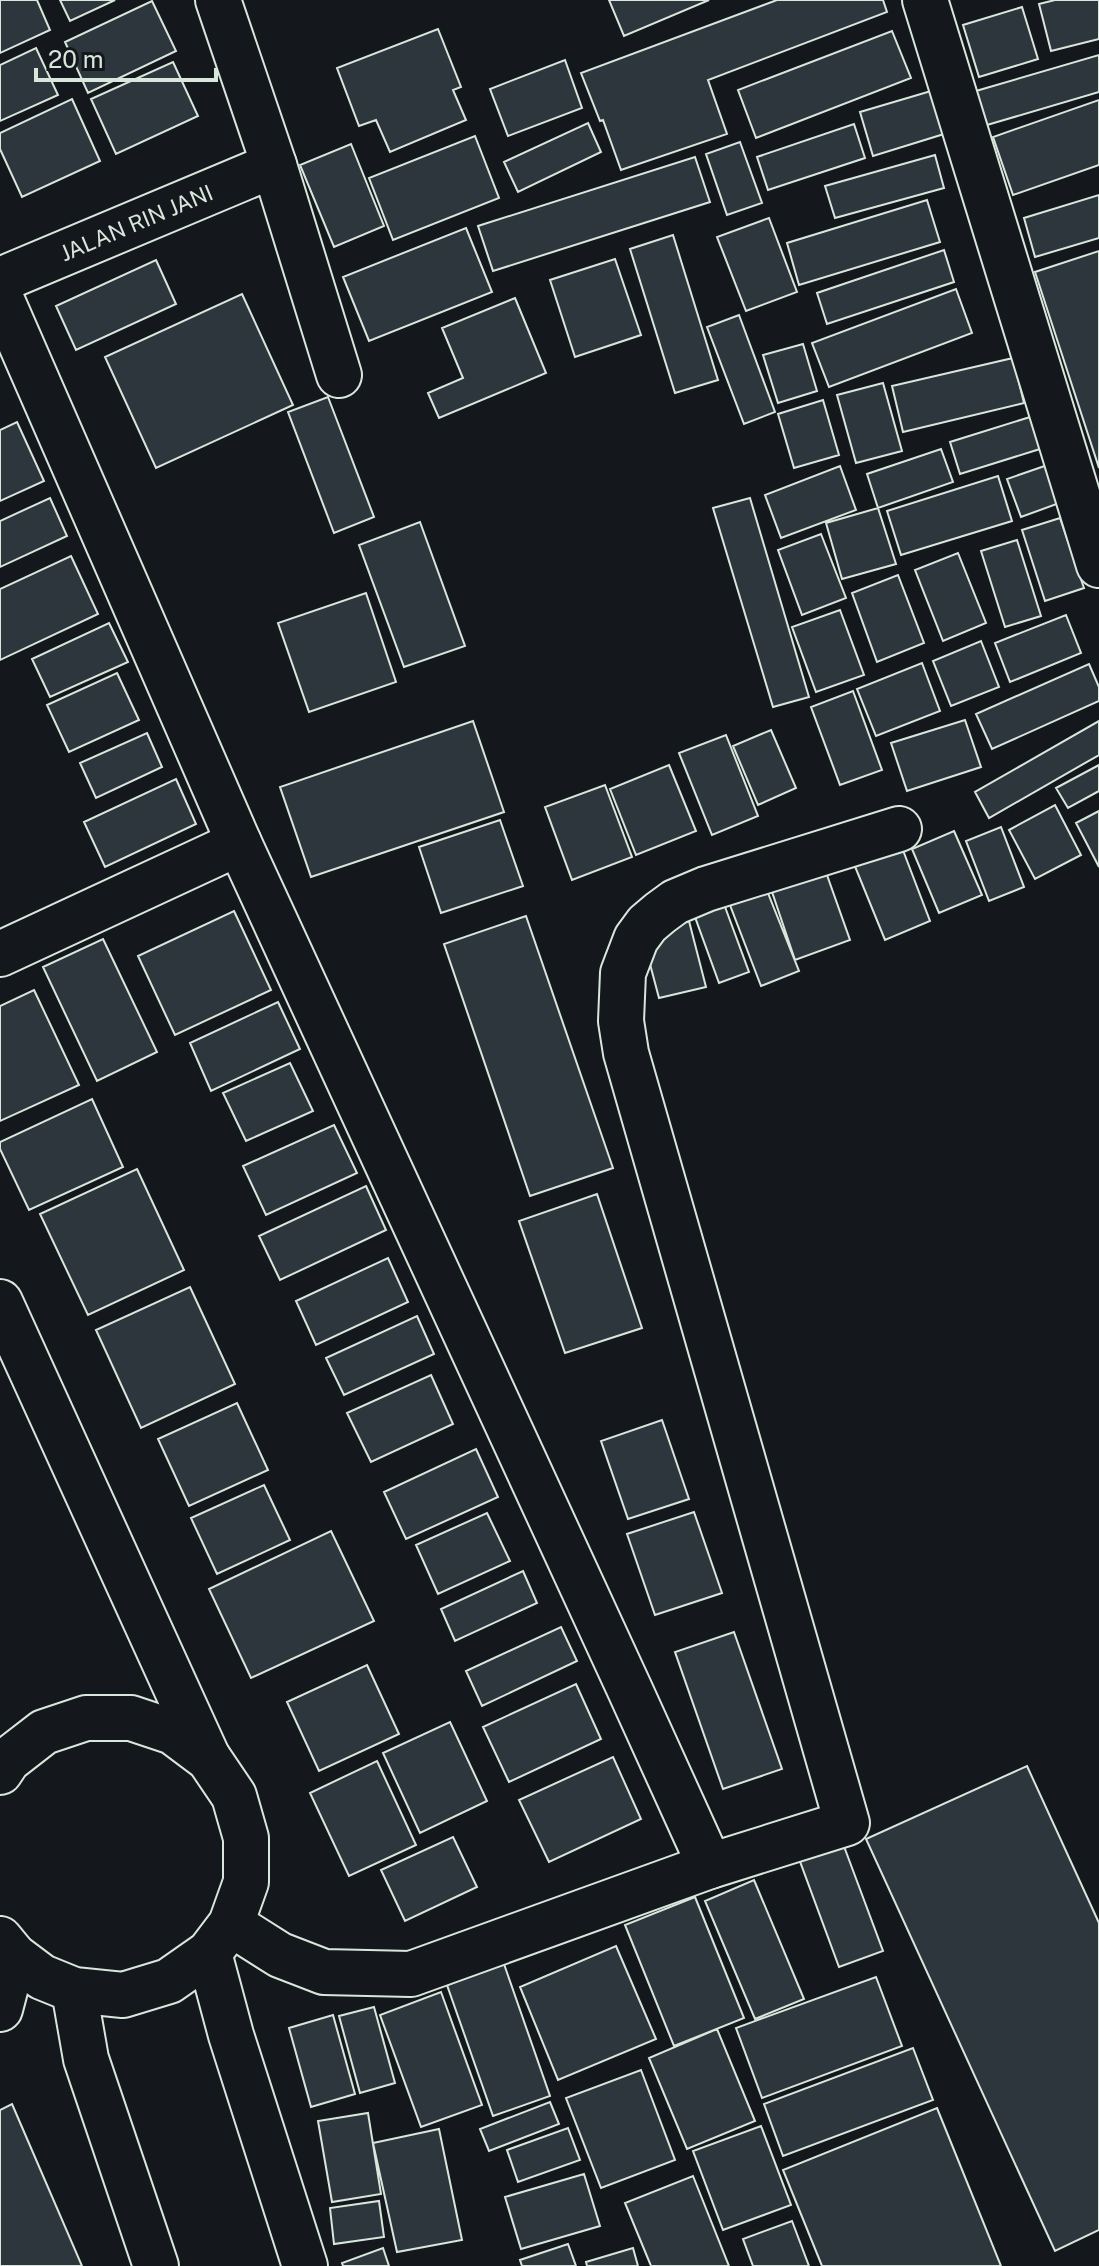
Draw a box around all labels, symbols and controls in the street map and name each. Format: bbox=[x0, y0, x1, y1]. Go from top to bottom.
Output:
scale bar bbox=[36, 32, 216, 82]
text: 20 m bbox=[48, 45, 104, 73]
street label: JALAN RIN JANI bbox=[56, 179, 217, 266]

